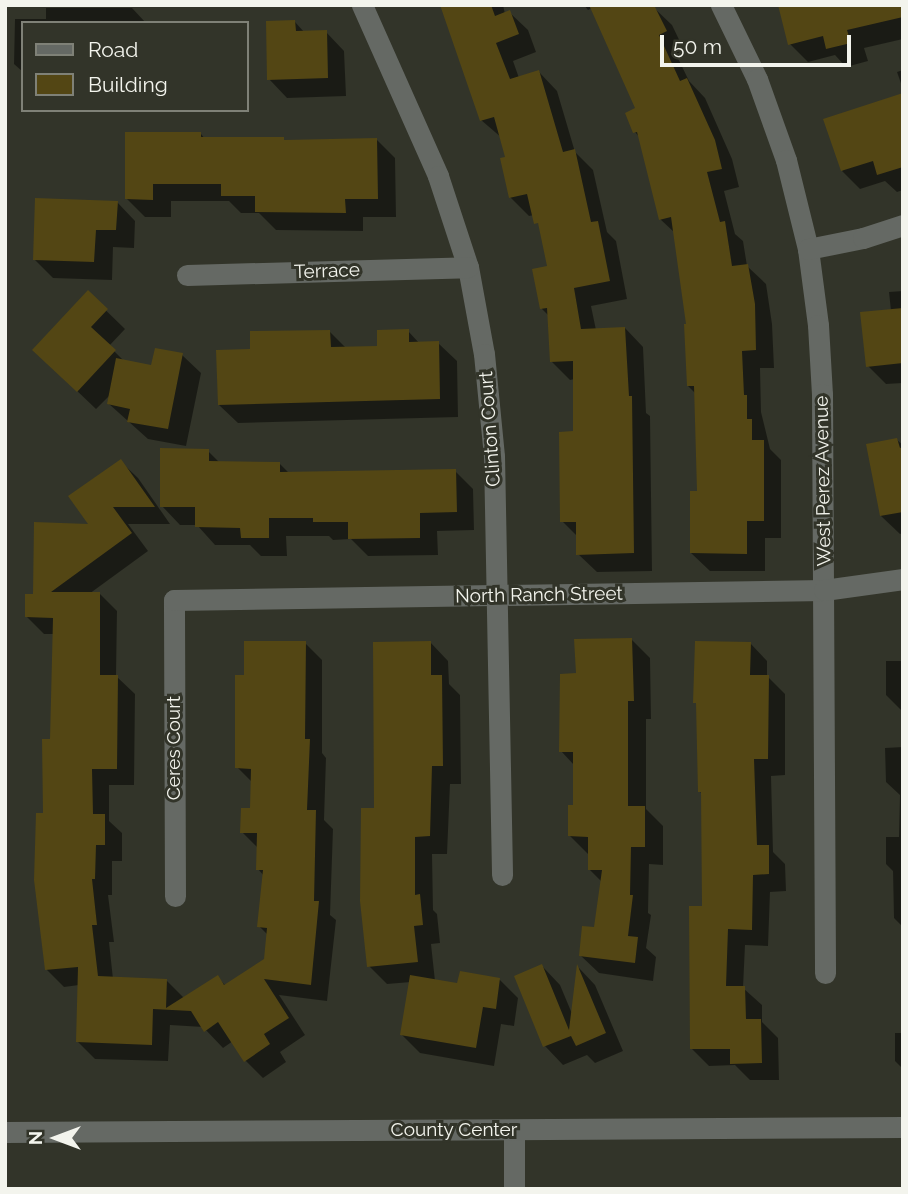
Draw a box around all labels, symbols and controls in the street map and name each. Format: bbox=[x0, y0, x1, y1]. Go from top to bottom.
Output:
legend bbox=[21, 21, 248, 112]
scale bar bbox=[663, 21, 854, 65]
text: 50 m bbox=[673, 34, 722, 59]
text: Road bbox=[88, 37, 138, 62]
text: Building bbox=[88, 72, 168, 97]
street label: Terrace bbox=[294, 258, 360, 284]
street label: Clinton Court bbox=[475, 371, 505, 487]
street label: West Perez Avenue bbox=[810, 395, 836, 567]
street label: North Ranch Street bbox=[455, 582, 623, 608]
street label: Ceres Court bbox=[163, 696, 185, 800]
north arrow bbox=[21, 1103, 91, 1173]
street label: County Center bbox=[390, 1119, 518, 1141]
text: N bbox=[24, 1131, 46, 1145]

